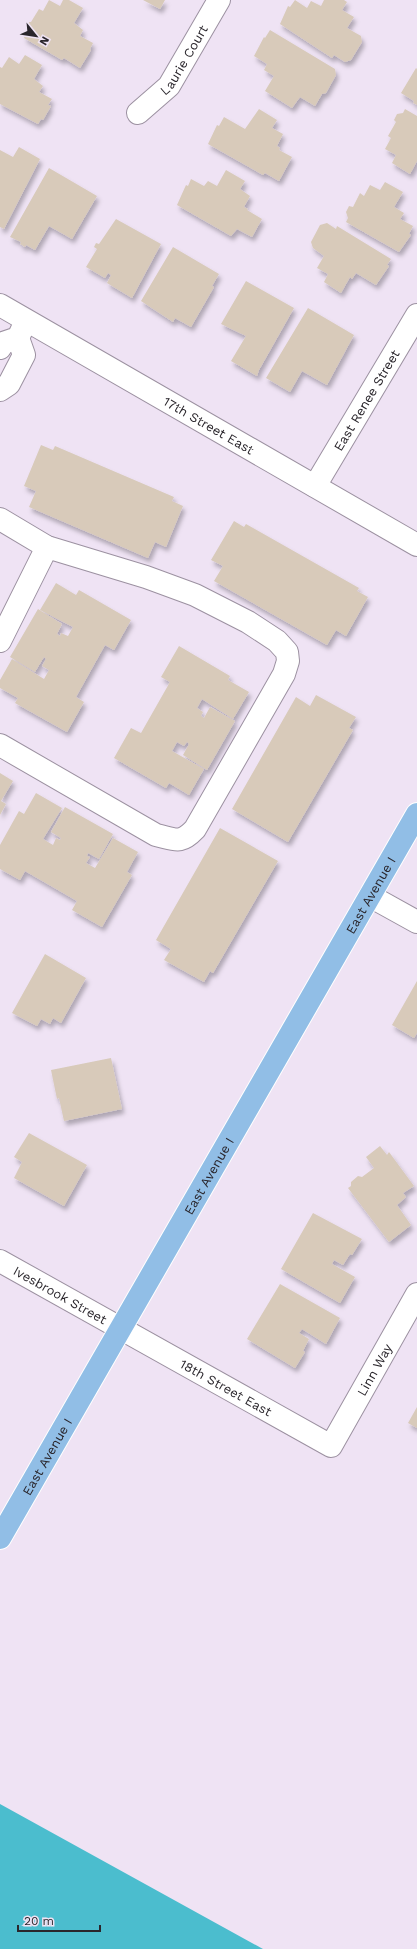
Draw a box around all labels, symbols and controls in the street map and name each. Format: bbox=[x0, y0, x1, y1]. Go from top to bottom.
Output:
north arrow bbox=[16, 16, 56, 56]
street label: Laurie Court bbox=[157, 22, 211, 98]
text: N bbox=[37, 34, 52, 48]
street label: East Renee Street bbox=[330, 346, 402, 453]
street label: 17th Street East bbox=[161, 393, 257, 457]
street label: East Avenue I bbox=[342, 854, 398, 936]
street label: East Avenue I bbox=[181, 1135, 237, 1217]
street label: Ivesbrook Street bbox=[11, 1263, 110, 1327]
street label: Linn Way bbox=[354, 1341, 395, 1398]
street label: 18th Street East bbox=[178, 1356, 275, 1419]
street label: East Avenue I bbox=[19, 1415, 75, 1498]
scale bar bbox=[18, 1907, 100, 1933]
text: 20 m bbox=[24, 1914, 54, 1928]

